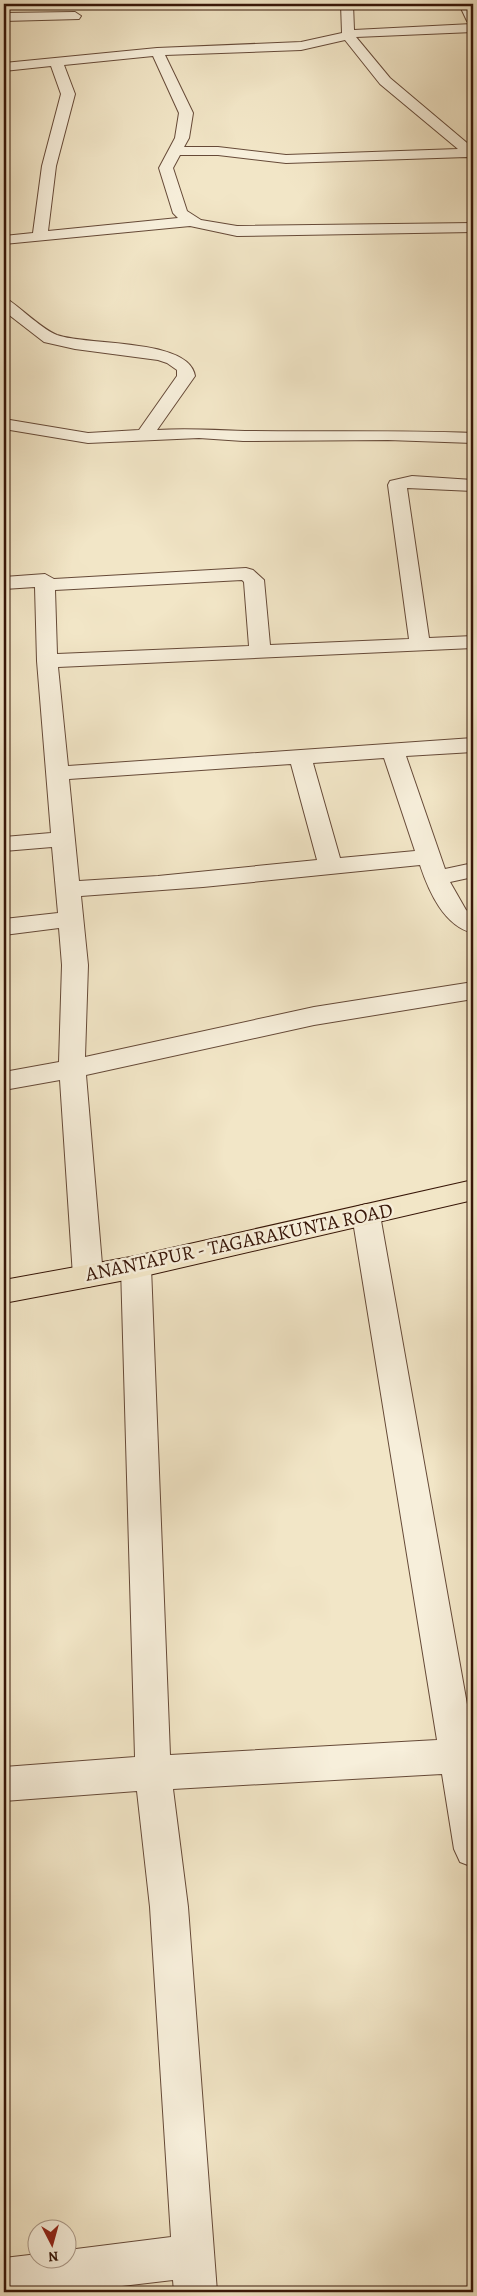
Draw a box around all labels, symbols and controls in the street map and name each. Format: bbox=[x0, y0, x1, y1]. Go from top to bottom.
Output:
street label: ANANTAPUR - TAGARAKUNTA ROAD bbox=[82, 1196, 395, 1288]
north arrow bbox=[28, 2218, 78, 2268]
text: N bbox=[47, 2246, 59, 2266]

